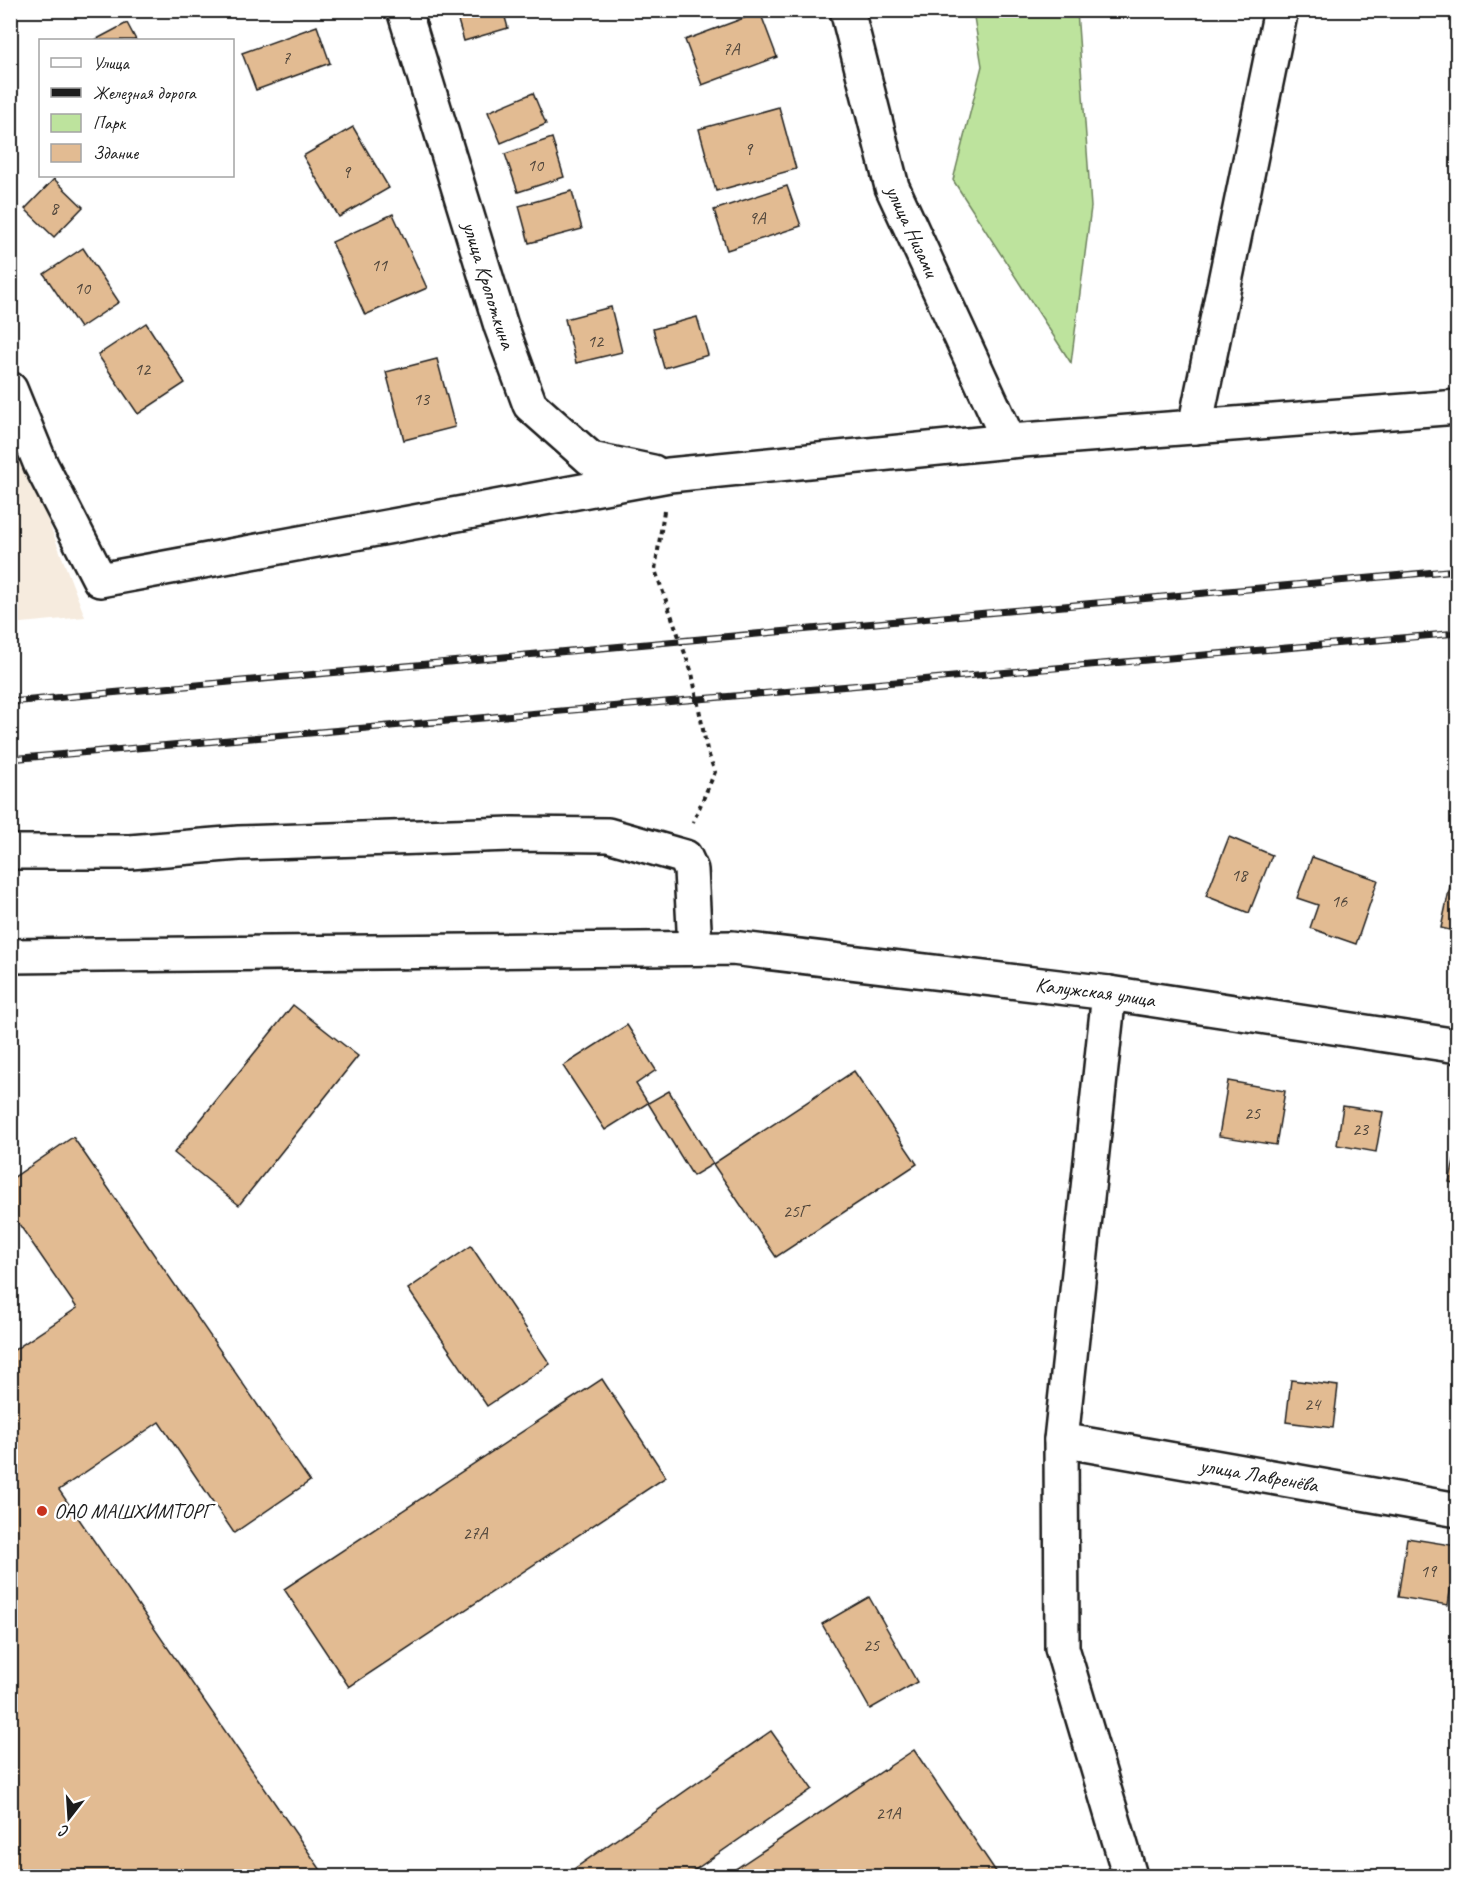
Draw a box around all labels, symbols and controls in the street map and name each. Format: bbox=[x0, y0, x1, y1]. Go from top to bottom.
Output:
house number: 7А bbox=[722, 38, 741, 60]
legend bbox=[39, 39, 234, 177]
house number: 7 bbox=[282, 47, 291, 69]
text: Улица bbox=[93, 52, 130, 74]
text: Железная дорога bbox=[93, 82, 197, 105]
text: Парк bbox=[93, 112, 127, 134]
house number: 9 bbox=[744, 138, 754, 160]
text: Здание bbox=[93, 142, 139, 164]
house number: 10 bbox=[527, 154, 545, 176]
house number: 9 bbox=[342, 161, 352, 183]
street label: улица Низами bbox=[879, 179, 946, 283]
house number: 8 bbox=[50, 197, 60, 219]
house number: 9А bbox=[748, 207, 767, 229]
street label: улица Кропоткина bbox=[456, 216, 522, 354]
house number: 11 bbox=[371, 254, 388, 276]
house number: 10 bbox=[74, 277, 92, 299]
house number: 12 bbox=[587, 330, 605, 352]
house number: 12 bbox=[134, 358, 152, 380]
house number: 13 bbox=[413, 388, 431, 410]
house number: 18 bbox=[1231, 864, 1249, 886]
house number: 16 bbox=[1331, 890, 1348, 912]
street label: Калужская улица bbox=[1034, 971, 1159, 1013]
house number: 25 bbox=[1244, 1102, 1261, 1124]
house number: 23 bbox=[1352, 1118, 1370, 1140]
house number: 25Г bbox=[783, 1200, 811, 1222]
house number: 24 bbox=[1304, 1393, 1322, 1415]
street label: улица Лавренёва bbox=[1196, 1451, 1322, 1498]
place label: ОАО МАШХИМТОРГ bbox=[54, 1498, 216, 1524]
marker: ОАО МАШХИМТОРГ bbox=[35, 1504, 49, 1518]
house number: 27А bbox=[462, 1522, 489, 1544]
house number: 19 bbox=[1420, 1560, 1438, 1582]
house number: 25 bbox=[863, 1634, 880, 1656]
north arrow bbox=[39, 1788, 99, 1848]
house number: 21А bbox=[875, 1802, 902, 1824]
text: С bbox=[56, 1820, 72, 1842]

